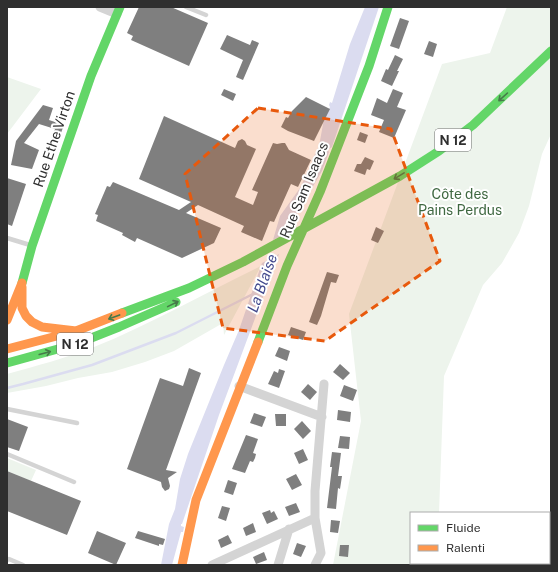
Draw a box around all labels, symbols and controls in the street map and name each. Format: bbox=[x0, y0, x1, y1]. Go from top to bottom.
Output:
street label: Rue Ethe Virton bbox=[30, 89, 78, 189]
one-way arrow bbox=[497, 93, 508, 102]
road number: N 12 bbox=[435, 129, 471, 151]
street label: Rue Sam Isaacs bbox=[277, 140, 331, 240]
one-way arrow bbox=[393, 172, 405, 180]
park label: Côte des Pains Perdus bbox=[418, 186, 502, 218]
water label: La Blaise bbox=[244, 251, 280, 315]
one-way arrow bbox=[166, 300, 178, 307]
one-way arrow bbox=[109, 313, 121, 321]
road number: N 12 bbox=[57, 333, 93, 355]
one-way arrow bbox=[38, 349, 51, 356]
legend bbox=[410, 512, 550, 564]
text: Fluide bbox=[446, 521, 481, 535]
text: Ralenti bbox=[446, 541, 485, 555]

